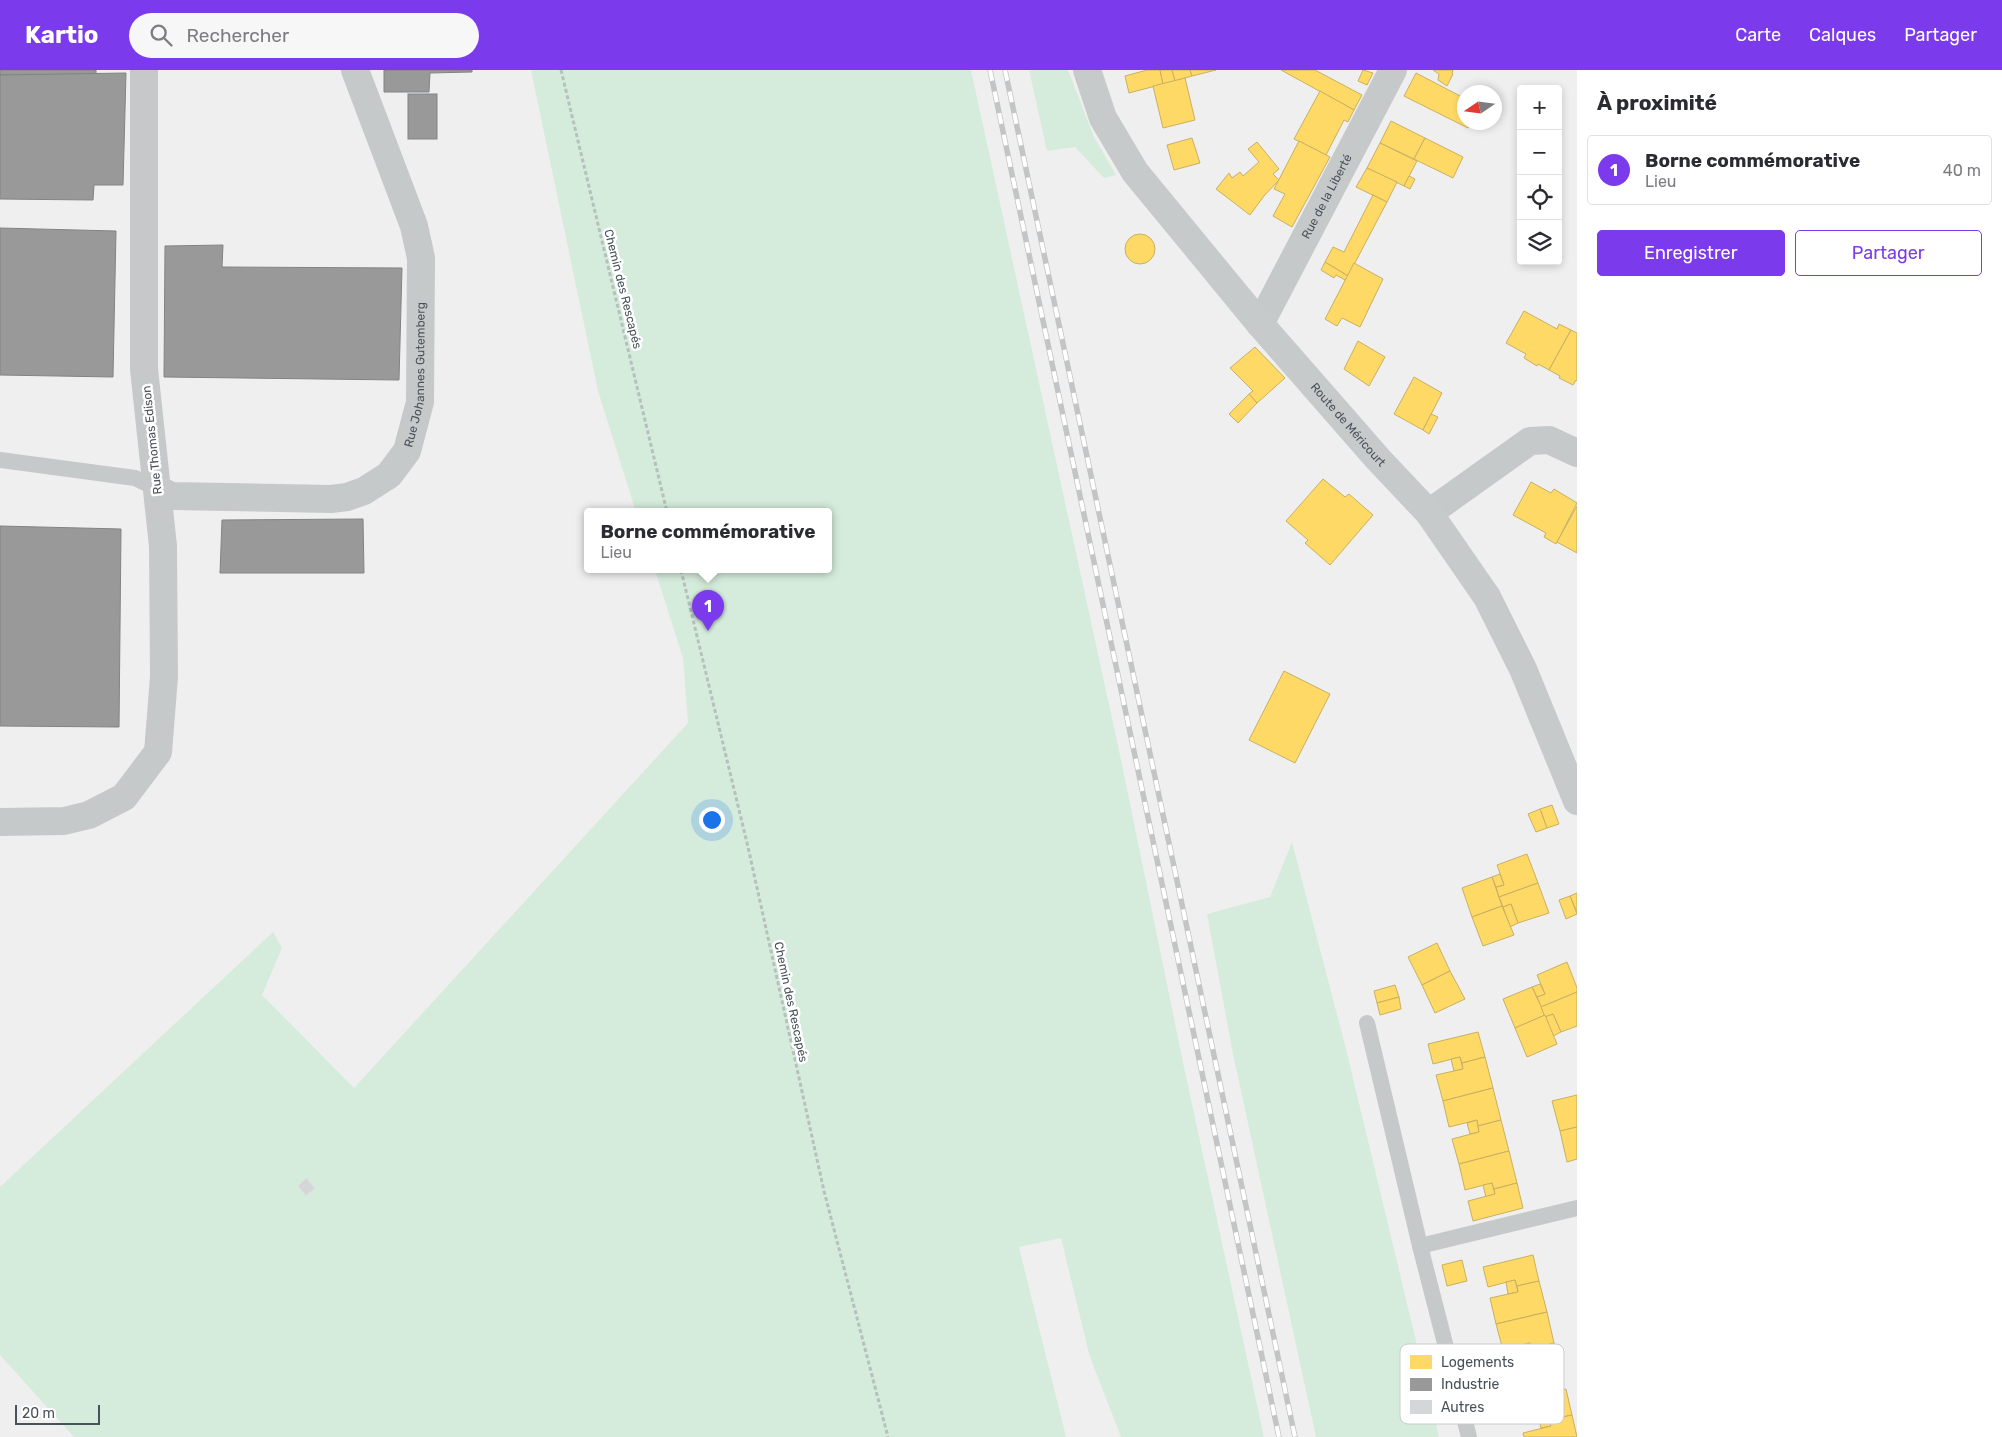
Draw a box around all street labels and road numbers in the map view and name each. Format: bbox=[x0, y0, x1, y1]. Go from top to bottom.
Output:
street label: Rue de la Liberté bbox=[1299, 151, 1355, 241]
street label: Chemin des Rescapés bbox=[601, 228, 645, 350]
street label: Rue Johannes Gutemberg bbox=[401, 302, 428, 449]
street label: Route de Méricourt bbox=[1308, 380, 1389, 470]
street label: Rue Thomas Edison bbox=[139, 385, 165, 495]
street label: Chemin des Rescapés bbox=[771, 941, 811, 1063]

